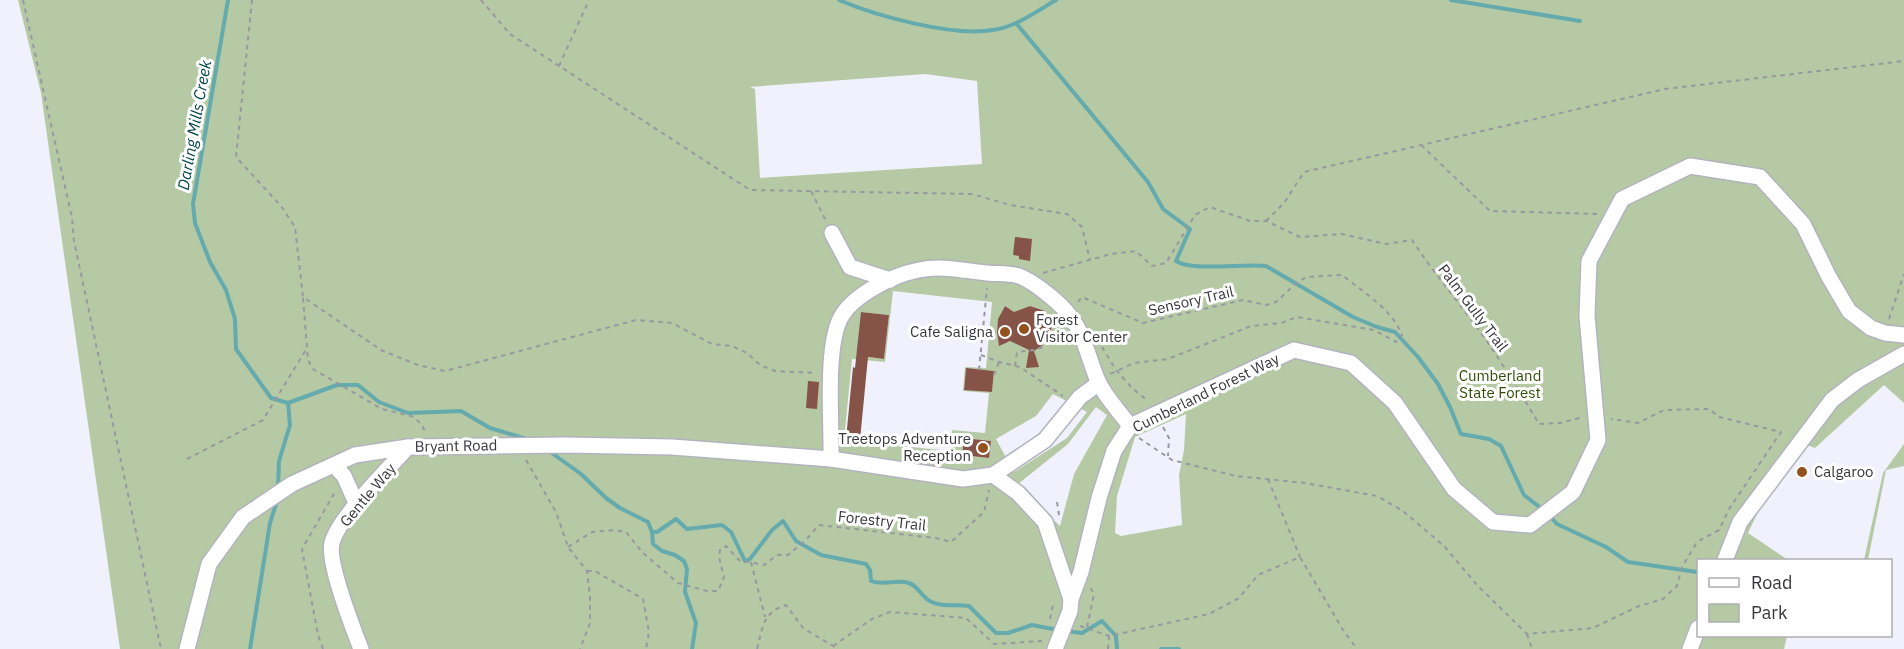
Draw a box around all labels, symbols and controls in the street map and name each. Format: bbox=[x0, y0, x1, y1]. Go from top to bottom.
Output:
water label: Darling Mills Creek bbox=[173, 58, 215, 191]
street label: Palm Gully Trail bbox=[1434, 260, 1513, 355]
street label: Sensory Trail bbox=[1146, 281, 1235, 320]
place label: Forest Visitor Center bbox=[1036, 310, 1128, 346]
place label: Cafe Saligna bbox=[910, 322, 993, 341]
marker: Forest Visitor Center bbox=[1017, 322, 1031, 336]
marker: Cafe Saligna bbox=[998, 325, 1012, 339]
street label: Cumberland Forest Way bbox=[1129, 349, 1283, 436]
park label: Cumberland State Forest bbox=[1459, 366, 1541, 402]
place label: Treetops Adventure Reception bbox=[838, 429, 971, 465]
street label: Bryant Road bbox=[415, 435, 497, 456]
marker: Treetops Adventure Reception bbox=[976, 441, 990, 455]
street label: Gentle Way bbox=[336, 459, 400, 530]
place label: Calgaroo bbox=[1814, 462, 1874, 481]
marker: Calgaroo bbox=[1795, 465, 1809, 479]
street label: Forestry Trail bbox=[837, 506, 927, 535]
legend bbox=[1697, 559, 1892, 637]
text: Road bbox=[1751, 571, 1792, 594]
text: Park bbox=[1751, 601, 1788, 624]

